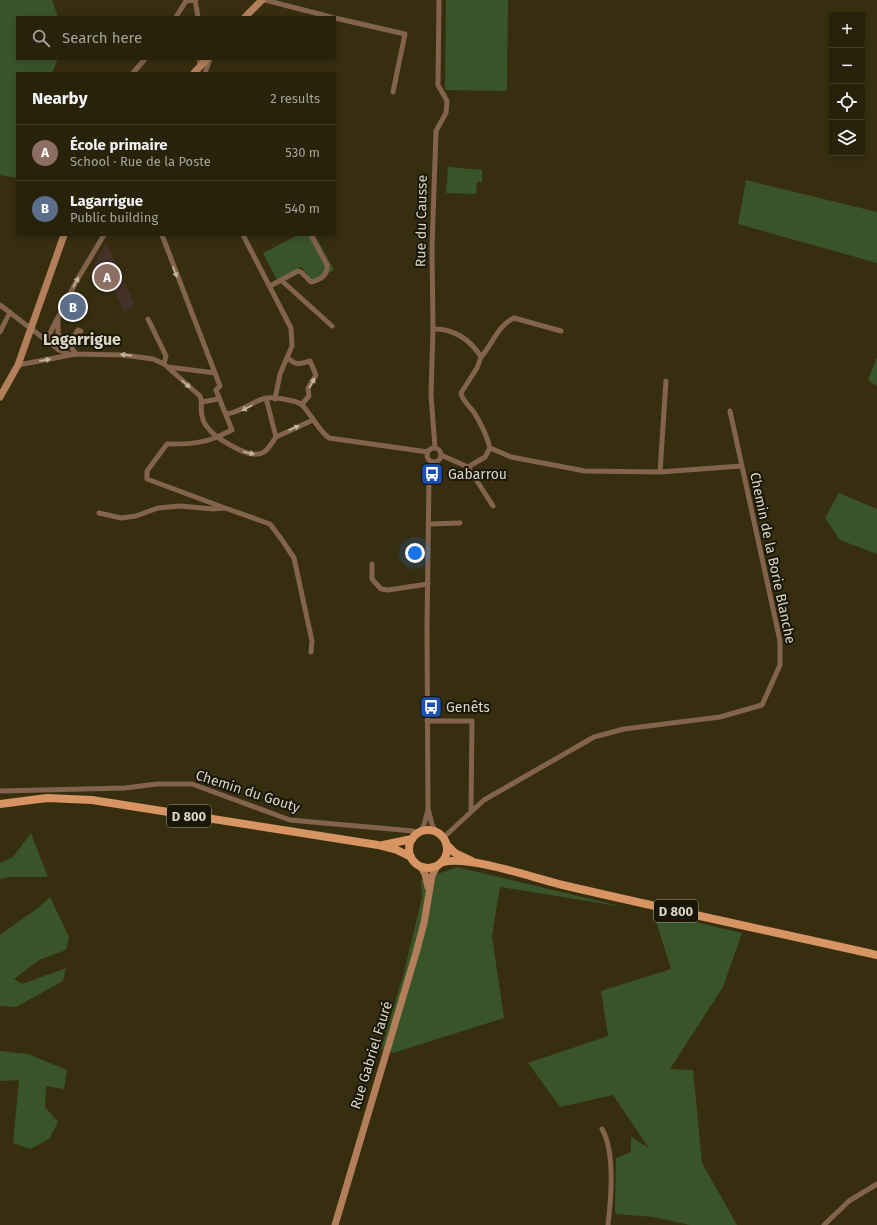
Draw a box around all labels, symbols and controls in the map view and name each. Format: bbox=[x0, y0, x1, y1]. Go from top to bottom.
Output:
map controls bbox=[829, 12, 865, 156]
button: + bbox=[829, 12, 865, 48]
search box bbox=[16, 16, 336, 60]
icon: search bbox=[30, 27, 52, 49]
text: Search here bbox=[62, 29, 142, 47]
button: − bbox=[829, 48, 865, 84]
button: locate bbox=[829, 84, 865, 120]
text: Nearby bbox=[32, 88, 87, 109]
text: 2 results bbox=[270, 91, 320, 106]
button: layers bbox=[829, 120, 865, 156]
text: École primaire bbox=[70, 136, 168, 154]
text: A bbox=[41, 145, 49, 160]
text: 530 m bbox=[285, 145, 320, 160]
text: School · Rue de la Poste bbox=[70, 154, 211, 169]
street label: Rue du Causse bbox=[412, 175, 431, 267]
text: Lagarrigue bbox=[70, 192, 143, 210]
text: B bbox=[41, 201, 49, 216]
text: 540 m bbox=[285, 201, 320, 216]
text: Public building bbox=[70, 210, 158, 225]
pin: A bbox=[94, 262, 120, 292]
one-way arrow bbox=[173, 266, 179, 278]
one-way arrow bbox=[73, 276, 80, 288]
pin: B bbox=[60, 292, 86, 322]
district label: Lagarrigue bbox=[43, 330, 121, 349]
one-way arrow bbox=[120, 352, 132, 359]
one-way arrow bbox=[39, 357, 51, 363]
one-way arrow bbox=[308, 377, 315, 389]
one-way arrow bbox=[181, 379, 191, 388]
one-way arrow bbox=[241, 405, 252, 411]
one-way arrow bbox=[289, 425, 301, 431]
one-way arrow bbox=[243, 450, 255, 456]
bus stop icon: Gabarrou bbox=[419, 461, 445, 487]
place label: Gabarrou bbox=[448, 466, 507, 483]
street label: Chemin de la Borie Blanche bbox=[746, 471, 799, 645]
your location bbox=[405, 543, 425, 563]
bus stop icon: Genêts bbox=[418, 694, 444, 720]
place label: Genêts bbox=[446, 699, 490, 716]
street label: Chemin du Gouty bbox=[194, 767, 302, 816]
road number: D 800 bbox=[167, 805, 211, 827]
road number: D 800 bbox=[654, 900, 698, 922]
street label: Rue Gabriel Fauré bbox=[347, 999, 396, 1111]

